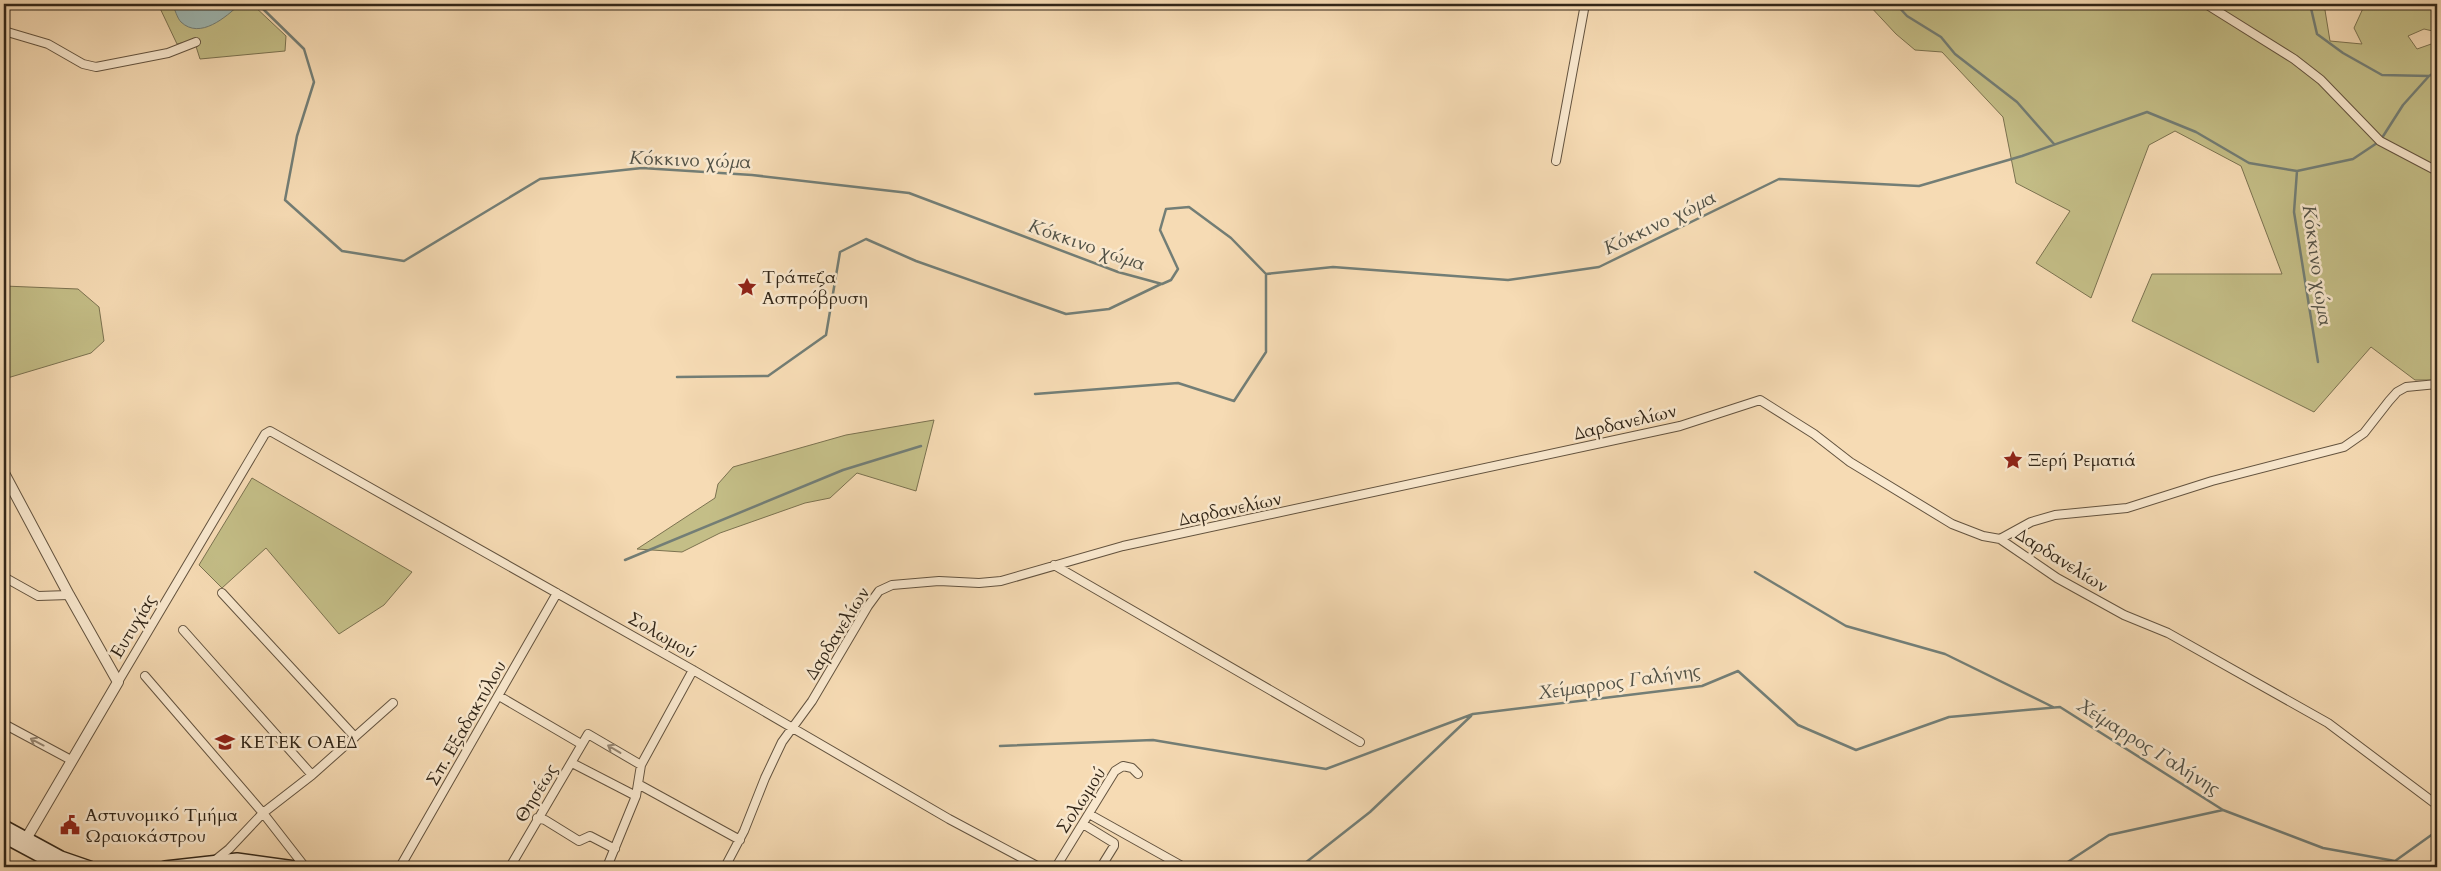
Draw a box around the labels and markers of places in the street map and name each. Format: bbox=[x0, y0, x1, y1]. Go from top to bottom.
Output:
place label: Τράπεζα Ασπρόβρυση bbox=[762, 265, 868, 311]
place icon: Τράπεζα Ασπρόβρυση bbox=[736, 276, 758, 298]
place label: Ξερή Ρεματιά bbox=[2028, 448, 2136, 473]
place icon: Ξερή Ρεματιά bbox=[2002, 449, 2024, 471]
place label: ΚΕΤΕΚ ΟΑΕΔ bbox=[240, 730, 358, 755]
school or university icon: ΚΕΤΕΚ ΟΑΕΔ bbox=[214, 731, 236, 753]
place label: Αστυνομικό Τμήμα Ωραιοκάστρου bbox=[85, 803, 238, 849]
public building icon: Αστυνομικό Τμήμα Ωραιοκάστρου bbox=[59, 814, 81, 836]

